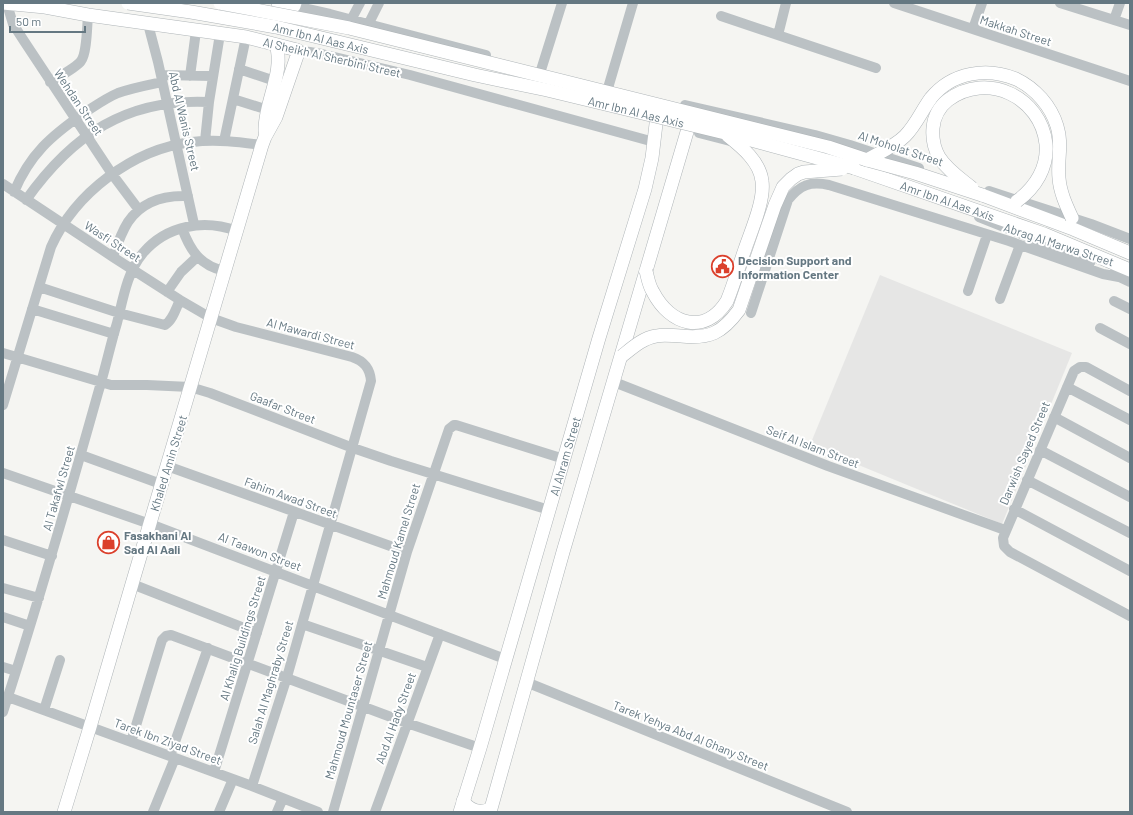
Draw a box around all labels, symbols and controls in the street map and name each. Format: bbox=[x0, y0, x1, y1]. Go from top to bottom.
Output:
scale bar bbox=[10, 8, 85, 34]
street label: Makkah Street bbox=[978, 12, 1054, 48]
text: 50 m bbox=[16, 14, 41, 28]
street label: Amr Ibn Al Aas Axis bbox=[271, 19, 371, 56]
street label: Al Sheikh Al Sherbini Street bbox=[262, 34, 402, 80]
street label: Wehdan Street bbox=[52, 66, 106, 138]
street label: Abd Al Wanis Street bbox=[167, 70, 203, 172]
street label: Amr Ibn Al Aas Axis bbox=[587, 93, 686, 130]
street label: Al Moholat Street bbox=[857, 128, 945, 168]
street label: Amr Ibn Al Aas Axis bbox=[899, 178, 997, 223]
street label: Wasfi Street bbox=[82, 218, 144, 264]
street label: Abrag Al Marwa Street bbox=[1002, 220, 1116, 268]
place label: Decision Support and Information Center bbox=[738, 253, 852, 281]
public building icon: Decision Support and Information Center bbox=[709, 254, 735, 280]
street label: Al Mawardi Street bbox=[265, 314, 357, 352]
street label: Gaafar Street bbox=[248, 388, 318, 426]
street label: Darwish Sayed Street bbox=[996, 399, 1052, 507]
street label: Khaled Amin Street bbox=[147, 413, 189, 513]
street label: Al Ahram Street bbox=[547, 415, 583, 497]
street label: Seif Al Islam Street bbox=[765, 422, 861, 470]
street label: Al Takafwl Street bbox=[39, 444, 77, 532]
street label: Fahim Awad Street bbox=[243, 474, 339, 520]
street label: Mahmoud Kamel Street bbox=[374, 481, 422, 601]
place label: Fasakhani Al Sad Al Aali bbox=[124, 528, 191, 556]
shop icon: Fasakhani Al Sad Al Aali bbox=[96, 529, 122, 555]
street label: Al Taawon Street bbox=[216, 529, 304, 573]
street label: Al Khalig Buildings Street bbox=[216, 574, 268, 702]
street label: Salah Al Maghraby Street bbox=[245, 618, 295, 746]
street label: Mahmoud Mountaser Street bbox=[322, 639, 374, 781]
street label: Abd Al Hady Street bbox=[372, 670, 418, 766]
street label: Tarek Yehya Abd Al Ghany Street bbox=[611, 697, 771, 773]
street label: Tarek Ibn Ziyad Street bbox=[112, 715, 224, 767]

